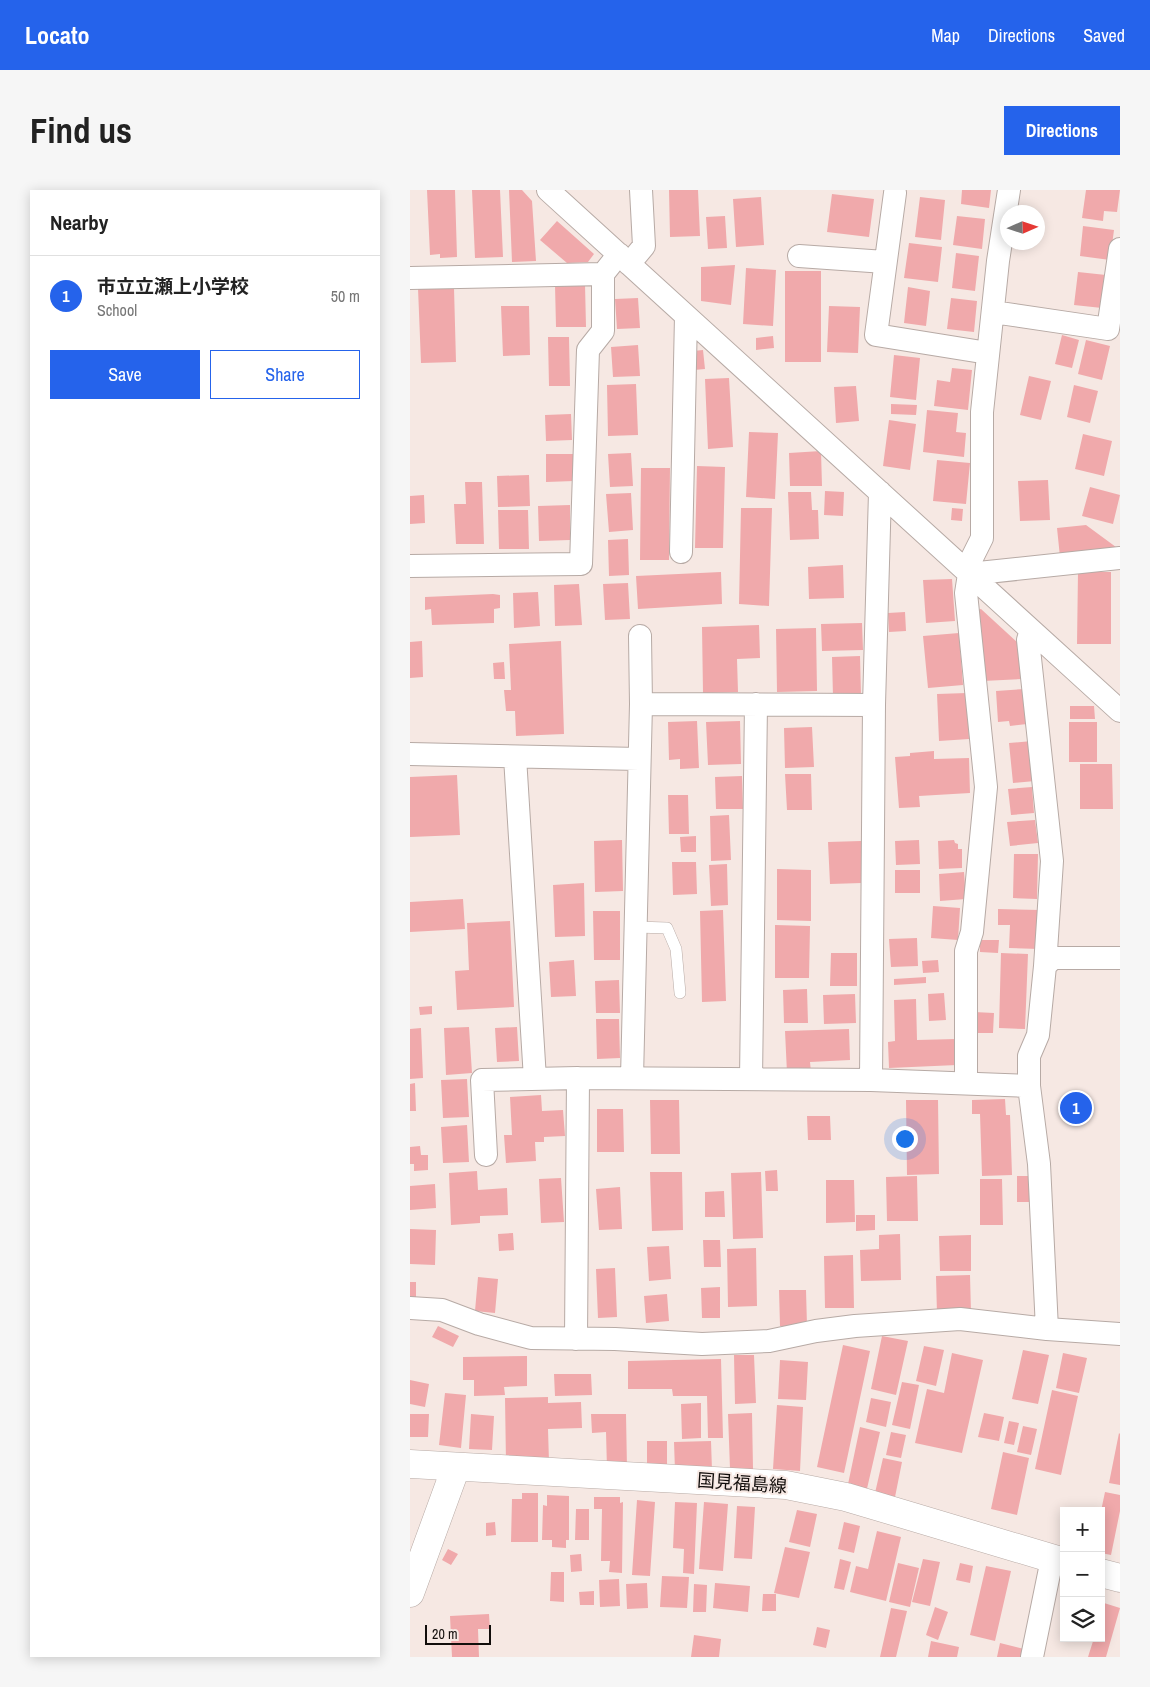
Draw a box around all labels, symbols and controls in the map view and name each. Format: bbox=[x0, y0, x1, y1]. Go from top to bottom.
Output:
text: Locato bbox=[25, 19, 90, 51]
text: Map bbox=[931, 23, 960, 48]
text: Directions bbox=[988, 23, 1055, 48]
text: Saved bbox=[1083, 23, 1125, 48]
button: Directions bbox=[1004, 106, 1120, 155]
text: Find us bbox=[30, 107, 132, 154]
north arrow bbox=[1000, 205, 1045, 250]
text: Nearby bbox=[50, 208, 108, 237]
text: 市立立瀬上小学校 bbox=[97, 273, 249, 299]
text: 1 bbox=[62, 285, 70, 307]
text: 50 m bbox=[331, 285, 360, 307]
text: School bbox=[97, 299, 137, 321]
button: Save bbox=[50, 350, 200, 399]
button: Share bbox=[210, 350, 360, 399]
pin: 1 bbox=[1060, 1089, 1092, 1127]
your location bbox=[892, 1126, 918, 1152]
street label: 国見福島線 bbox=[696, 1467, 788, 1499]
map controls bbox=[1060, 1507, 1105, 1642]
button: + bbox=[1060, 1507, 1105, 1552]
button: − bbox=[1060, 1552, 1105, 1597]
button: layers bbox=[1060, 1597, 1105, 1642]
scale bar bbox=[425, 1622, 491, 1645]
text: 20 m bbox=[432, 1625, 458, 1643]

